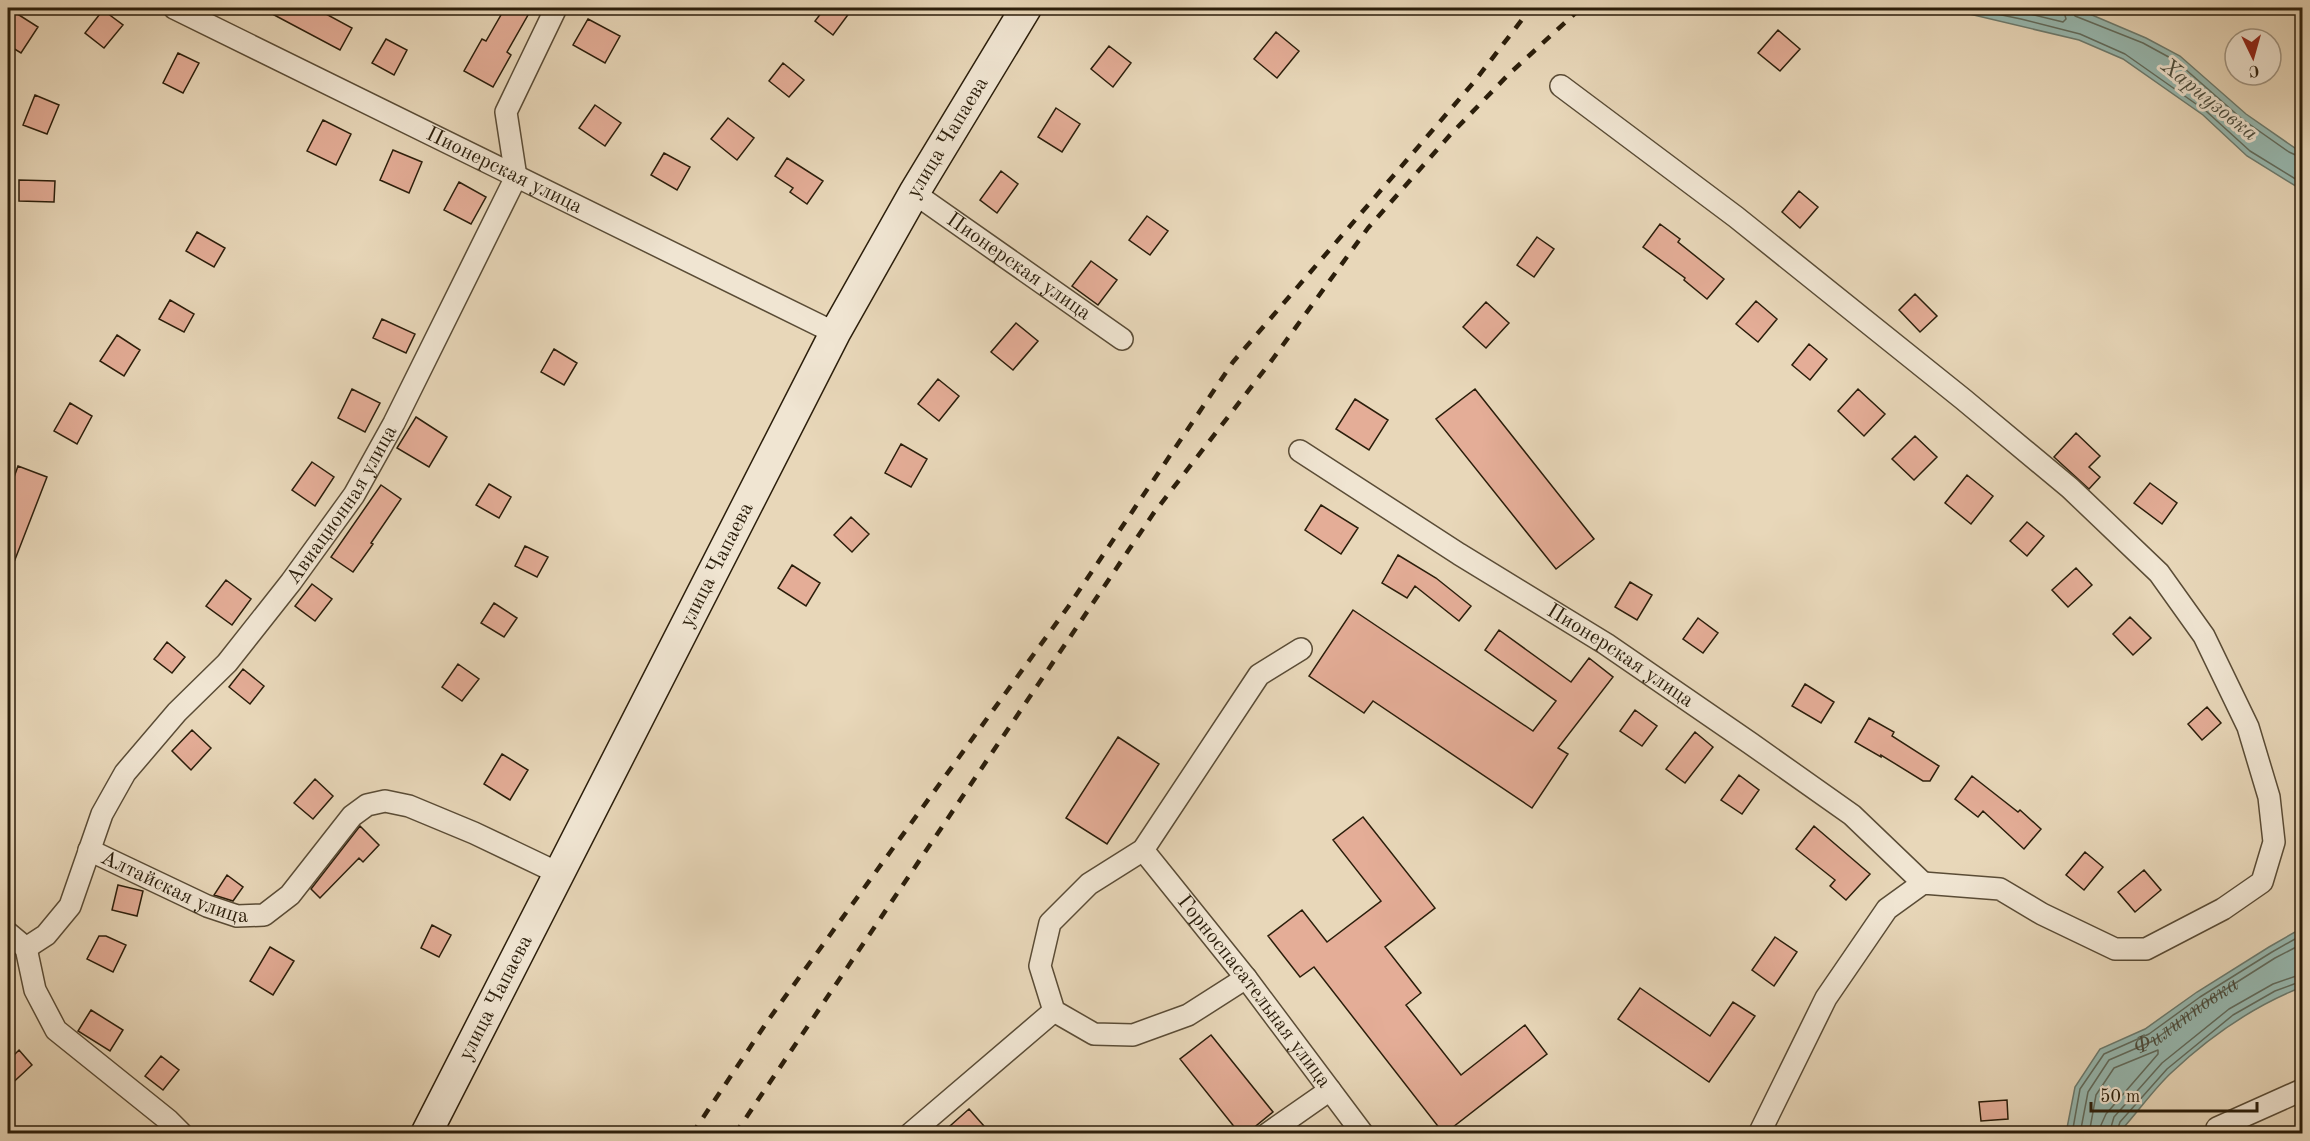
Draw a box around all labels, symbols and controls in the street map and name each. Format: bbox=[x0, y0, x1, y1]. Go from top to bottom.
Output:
north arrow bbox=[2223, 27, 2283, 87]
water label: Хариузовка bbox=[2156, 55, 2262, 146]
text: С bbox=[2248, 62, 2260, 78]
street label: улица Чапаева bbox=[903, 73, 992, 202]
street label: Пионерская улица bbox=[423, 123, 586, 218]
street label: Пионерская улица bbox=[943, 209, 1095, 324]
street label: Авиационная улица bbox=[283, 422, 401, 588]
street label: улица Чапаева bbox=[676, 499, 757, 631]
street label: Пионерская улица bbox=[1543, 600, 1697, 711]
street label: Алтайская улица bbox=[98, 847, 249, 926]
street label: Горноспасательная улица bbox=[1173, 891, 1335, 1092]
street label: улица Чапаева bbox=[455, 932, 536, 1064]
water label: Филипповка bbox=[2130, 973, 2243, 1059]
scale bar bbox=[2091, 1075, 2258, 1113]
text: 50 m bbox=[2100, 1088, 2140, 1106]

